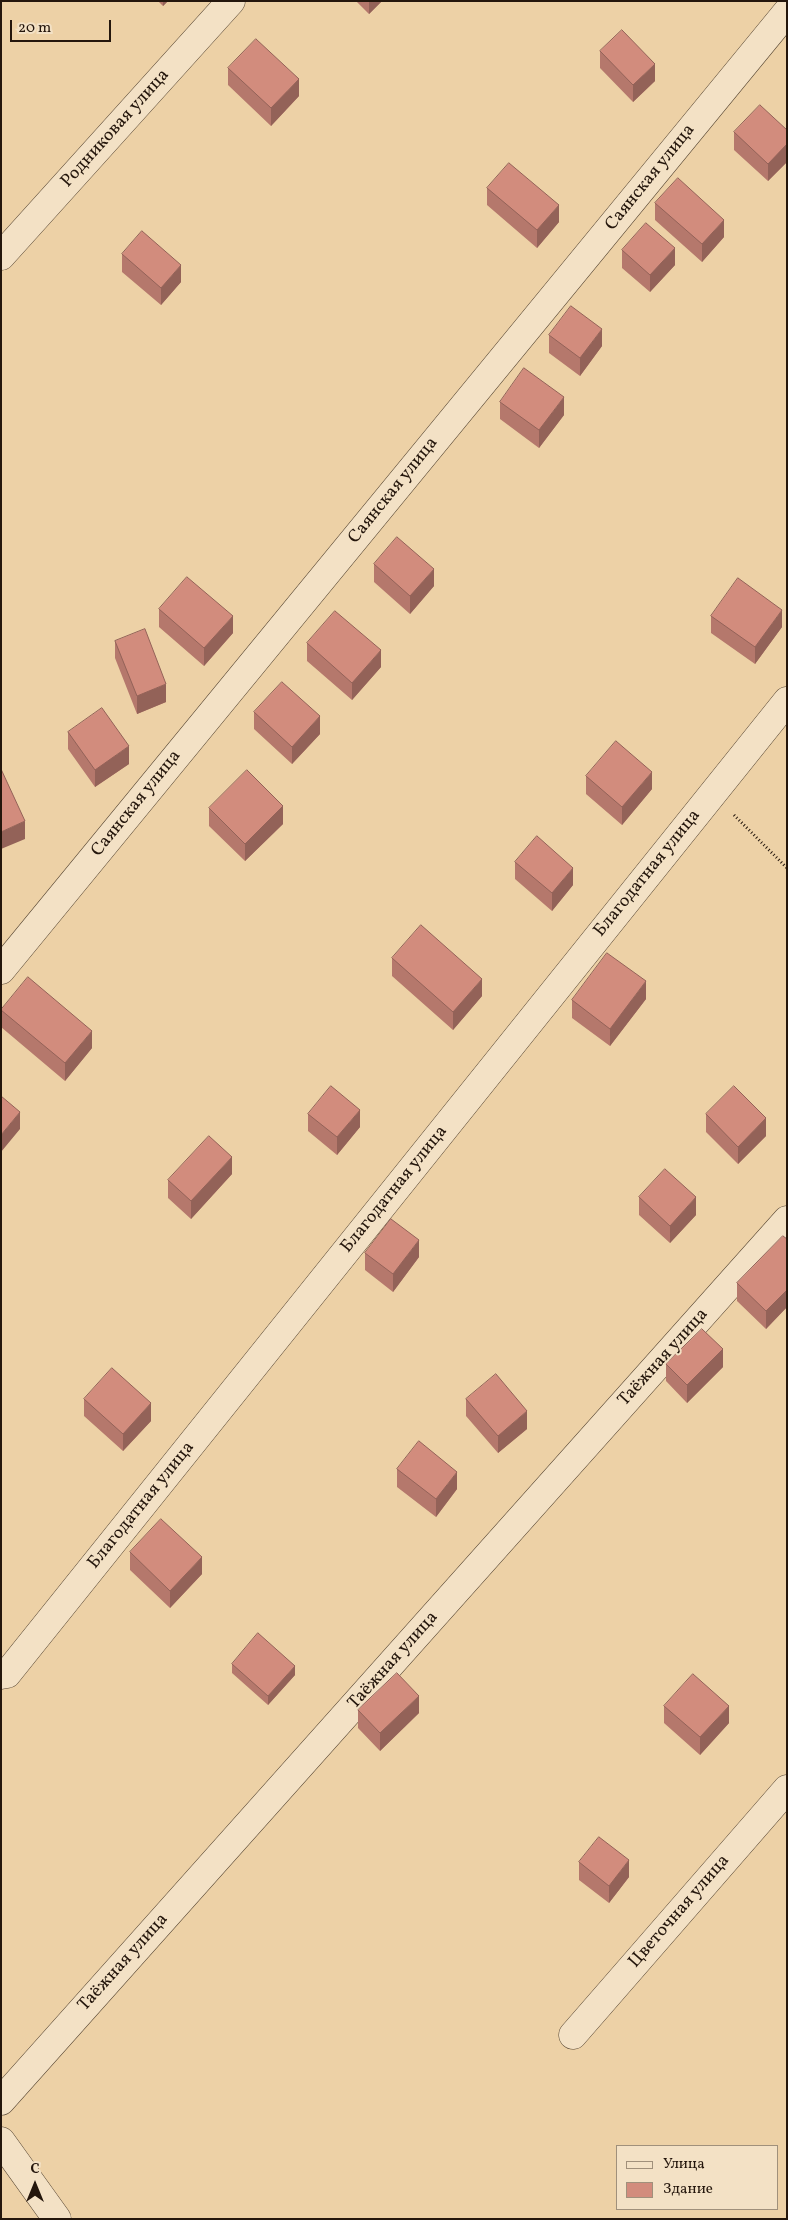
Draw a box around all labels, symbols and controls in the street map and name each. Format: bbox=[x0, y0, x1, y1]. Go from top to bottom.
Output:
scale bar bbox=[12, 10, 114, 42]
text: 20 m bbox=[18, 18, 51, 39]
street label: Родниковая улица bbox=[57, 65, 175, 193]
street label: Саянская улица bbox=[601, 120, 701, 236]
street label: Саянская улица bbox=[344, 433, 444, 549]
street label: Саянская улица bbox=[87, 746, 187, 862]
street label: Благодатная улица bbox=[590, 806, 706, 942]
street label: Благодатная улица bbox=[337, 1122, 453, 1258]
street label: Таёжная улица bbox=[614, 1305, 714, 1411]
street label: Благодатная улица bbox=[84, 1438, 200, 1574]
street label: Таёжная улица bbox=[344, 1608, 444, 1714]
street label: Цветочная улица bbox=[625, 1851, 735, 1973]
street label: Таёжная улица bbox=[74, 1910, 174, 2016]
legend bbox=[616, 2145, 778, 2210]
text: Улица bbox=[663, 2154, 705, 2175]
north arrow bbox=[10, 2160, 60, 2210]
text: С bbox=[30, 2160, 40, 2179]
text: Здание bbox=[663, 2179, 713, 2200]

